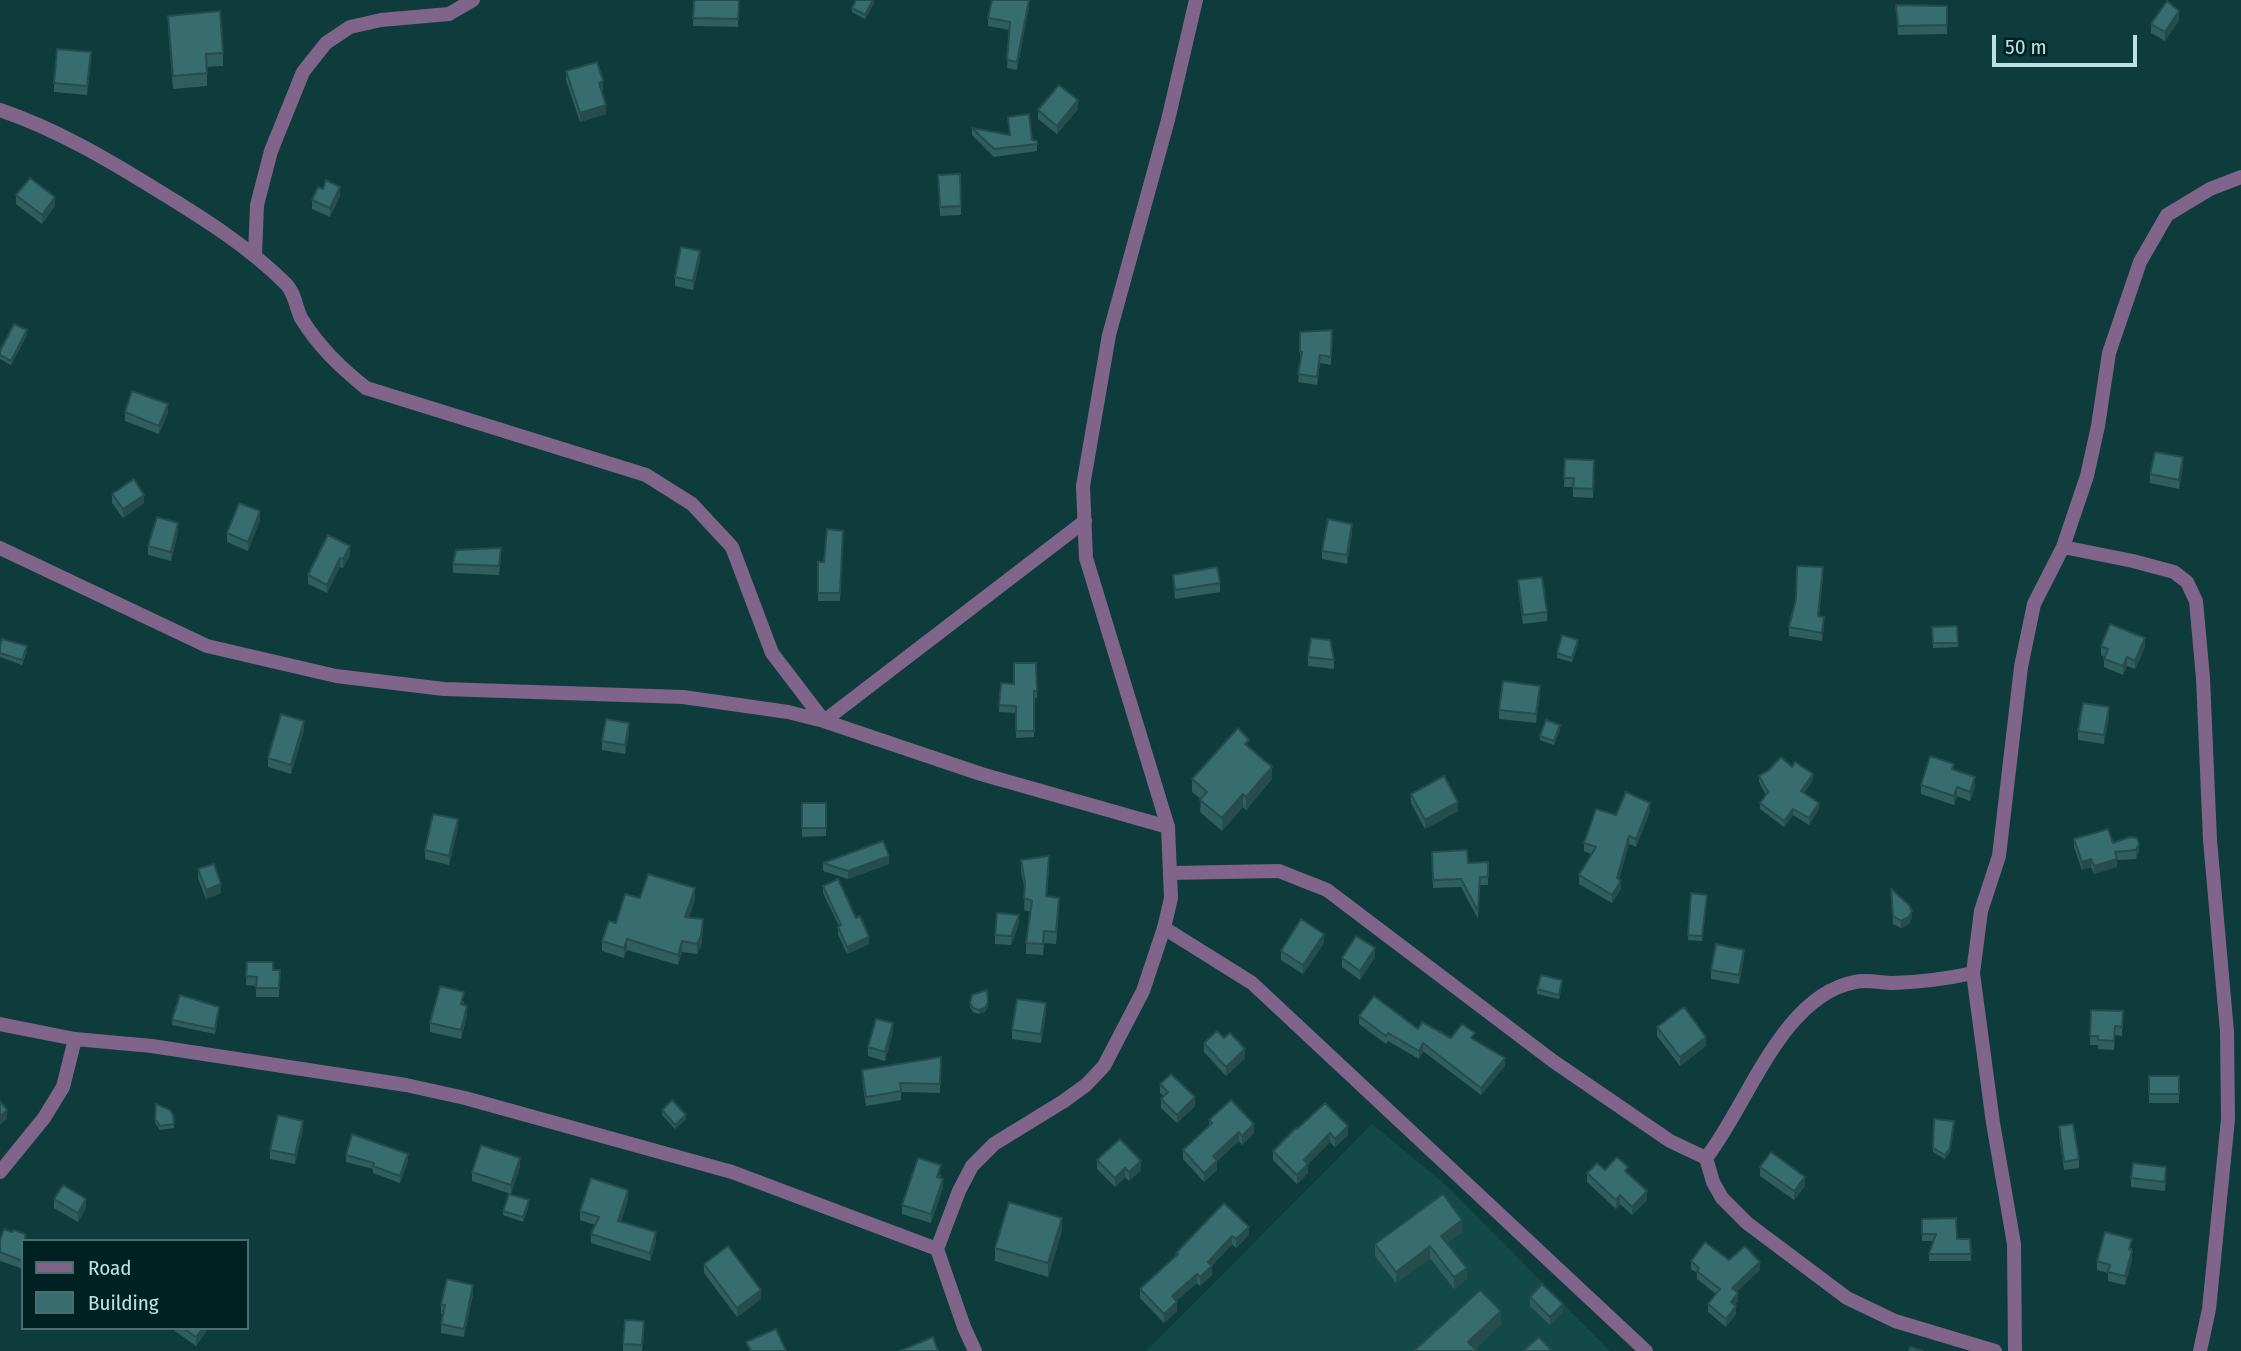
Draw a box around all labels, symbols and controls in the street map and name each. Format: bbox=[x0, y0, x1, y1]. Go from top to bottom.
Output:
scale bar bbox=[1996, 21, 2141, 65]
text: 50 m bbox=[2005, 34, 2047, 60]
legend bbox=[21, 1239, 248, 1330]
text: Road bbox=[88, 1255, 132, 1281]
text: Building bbox=[88, 1290, 159, 1316]

